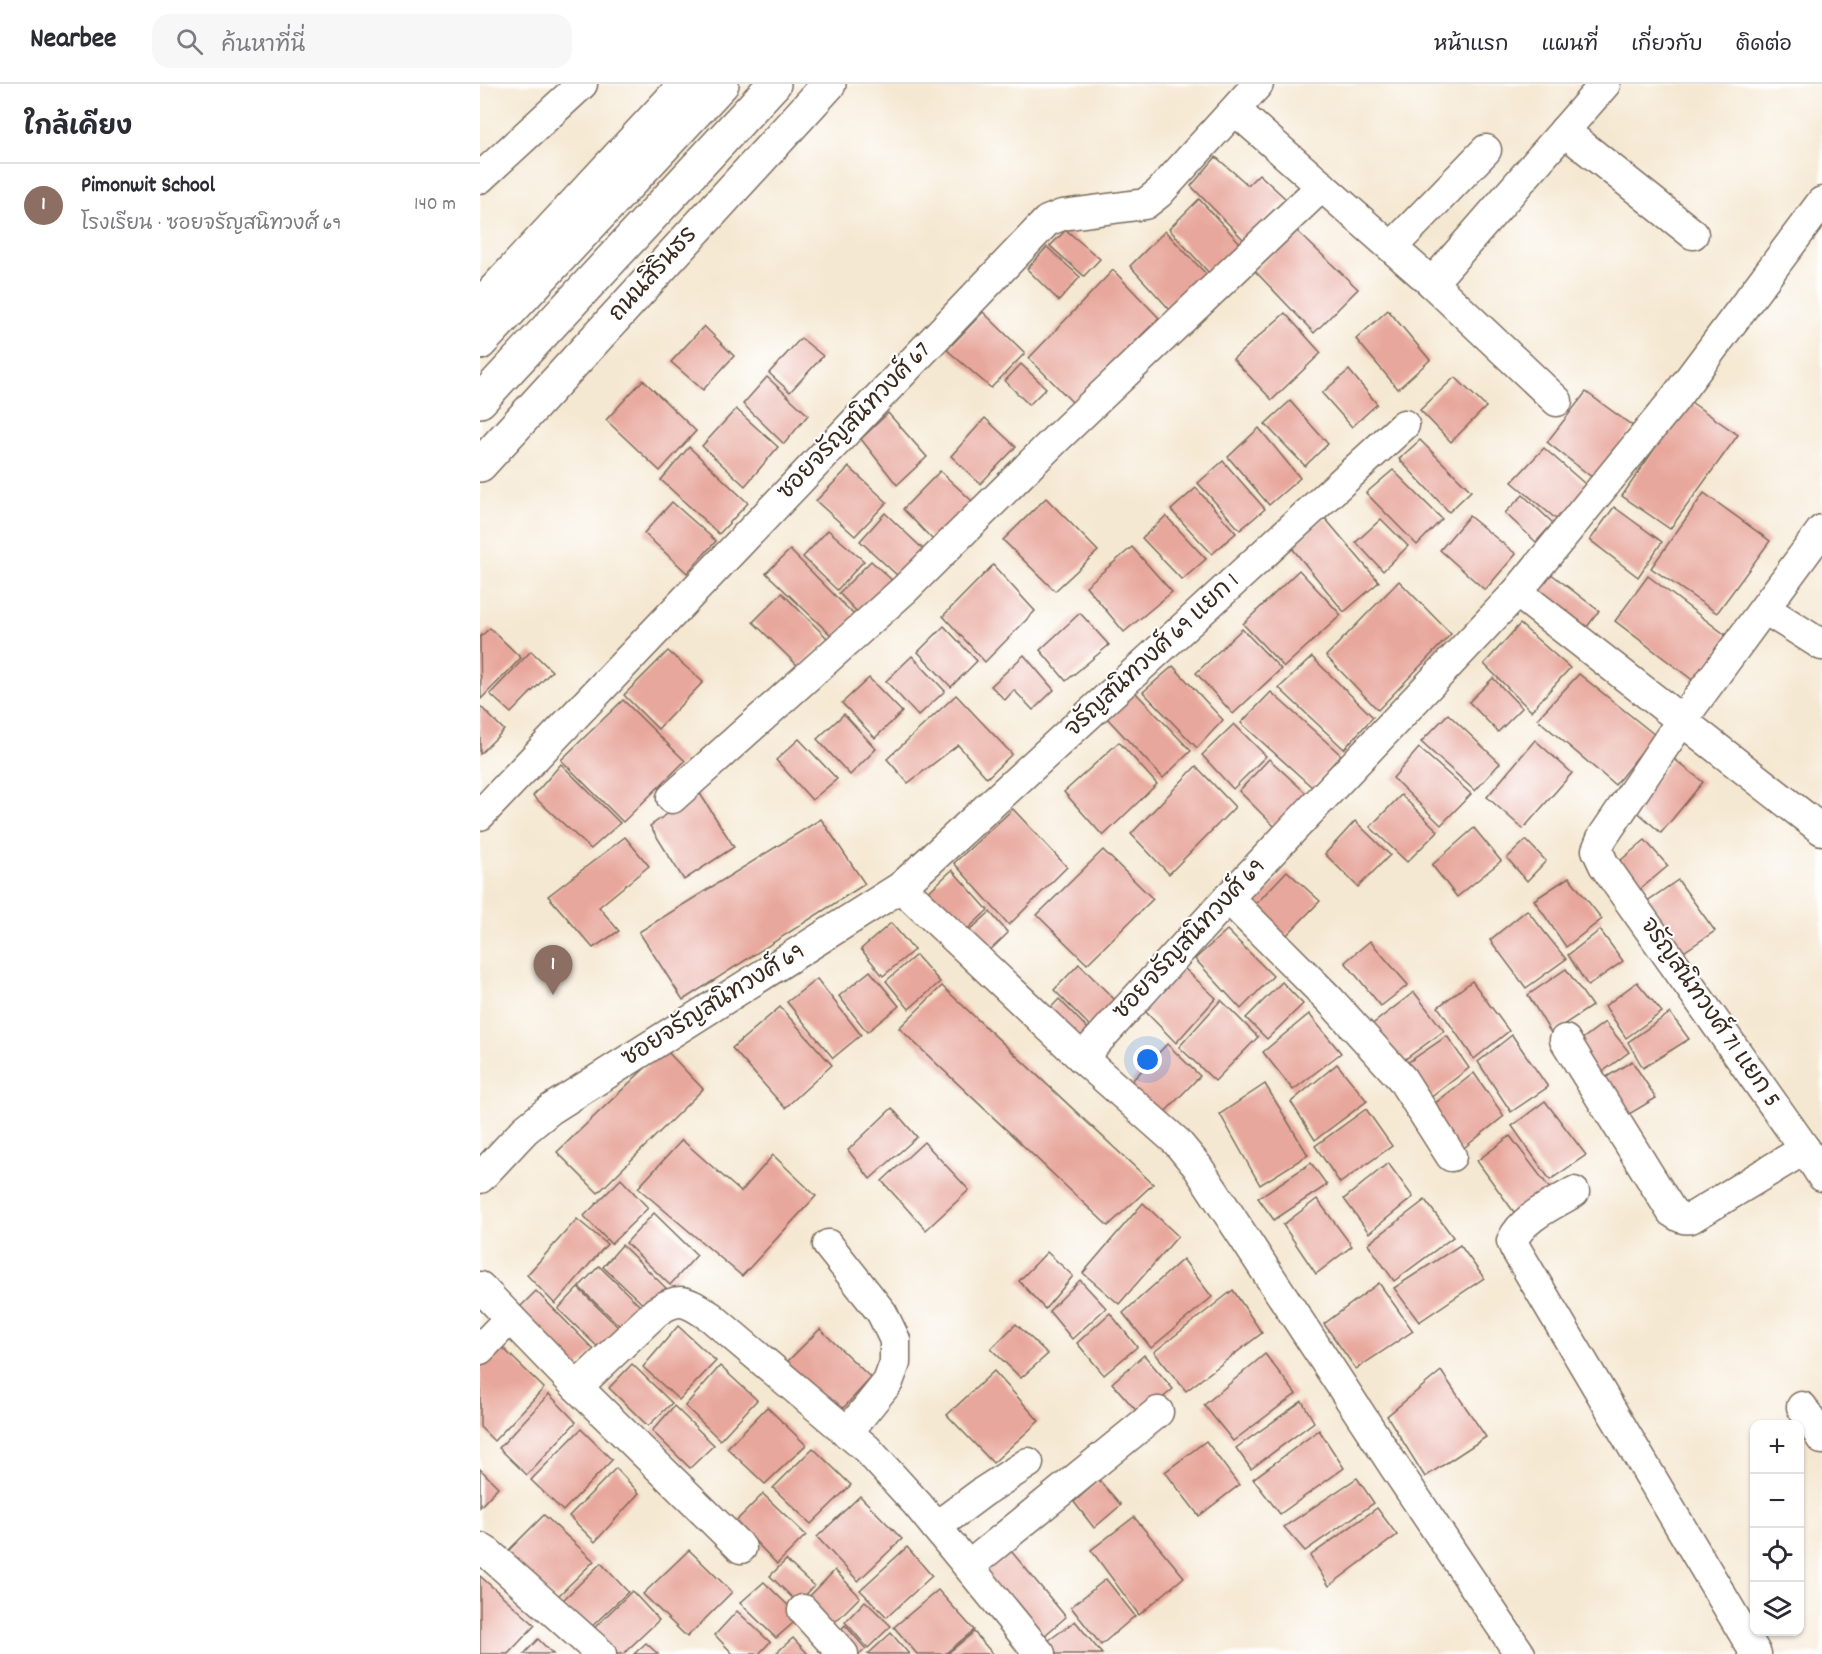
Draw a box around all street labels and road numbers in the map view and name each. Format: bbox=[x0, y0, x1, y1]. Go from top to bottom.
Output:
street label: ถนนสิรินธร bbox=[602, 220, 706, 330]
street label: ซอยจรัญสนิทวงศ์ 67 bbox=[769, 334, 940, 509]
street label: จรัญสนิทวงศ์ 69 แยก 1 bbox=[1057, 564, 1248, 746]
street label: ซอยจรัญสนิทวงศ์ 69 bbox=[1104, 850, 1274, 1029]
street label: จรัญสนิทวงศ์ 71 แยก 5 bbox=[1630, 910, 1789, 1115]
street label: ซอยจรัญสนิทวงศ์ 69 bbox=[615, 934, 812, 1076]

